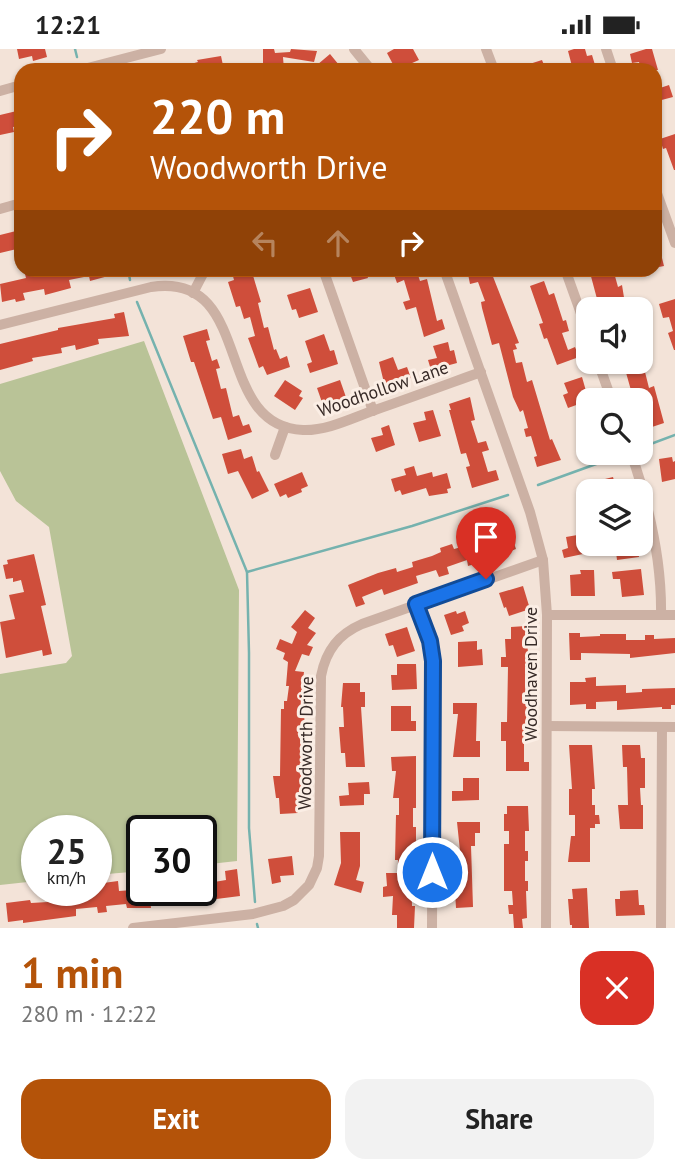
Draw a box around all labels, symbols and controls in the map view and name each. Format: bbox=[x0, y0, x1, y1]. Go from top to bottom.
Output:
text: 12:21 bbox=[35, 8, 101, 41]
text: 220 m bbox=[150, 84, 285, 148]
icon: right bbox=[35, 91, 126, 182]
text: Woodworth Drive bbox=[150, 146, 387, 188]
icon: left bbox=[246, 224, 284, 262]
icon: ahead bbox=[319, 224, 357, 262]
icon: right bbox=[392, 224, 430, 262]
map controls bbox=[576, 297, 653, 556]
button: sound bbox=[576, 297, 653, 374]
street label: Woodhollow Lane bbox=[314, 355, 451, 422]
button: search bbox=[576, 388, 653, 465]
button: layers bbox=[576, 479, 653, 556]
pin bbox=[456, 507, 516, 579]
icon: arrive bbox=[467, 518, 505, 556]
street label: Woodhaven Drive bbox=[519, 607, 542, 741]
street label: Woodworth Drive bbox=[293, 676, 318, 810]
speed limit sign: 30 bbox=[126, 815, 217, 906]
text: 25 bbox=[47, 828, 86, 874]
position arrow bbox=[395, 835, 469, 909]
text: km/h bbox=[47, 866, 86, 889]
text: 1 min bbox=[21, 945, 123, 1000]
button: close bbox=[580, 951, 654, 1025]
text: 280 m · 12:22 bbox=[21, 999, 157, 1028]
button: Exit bbox=[21, 1079, 331, 1159]
button: Share bbox=[345, 1079, 654, 1159]

